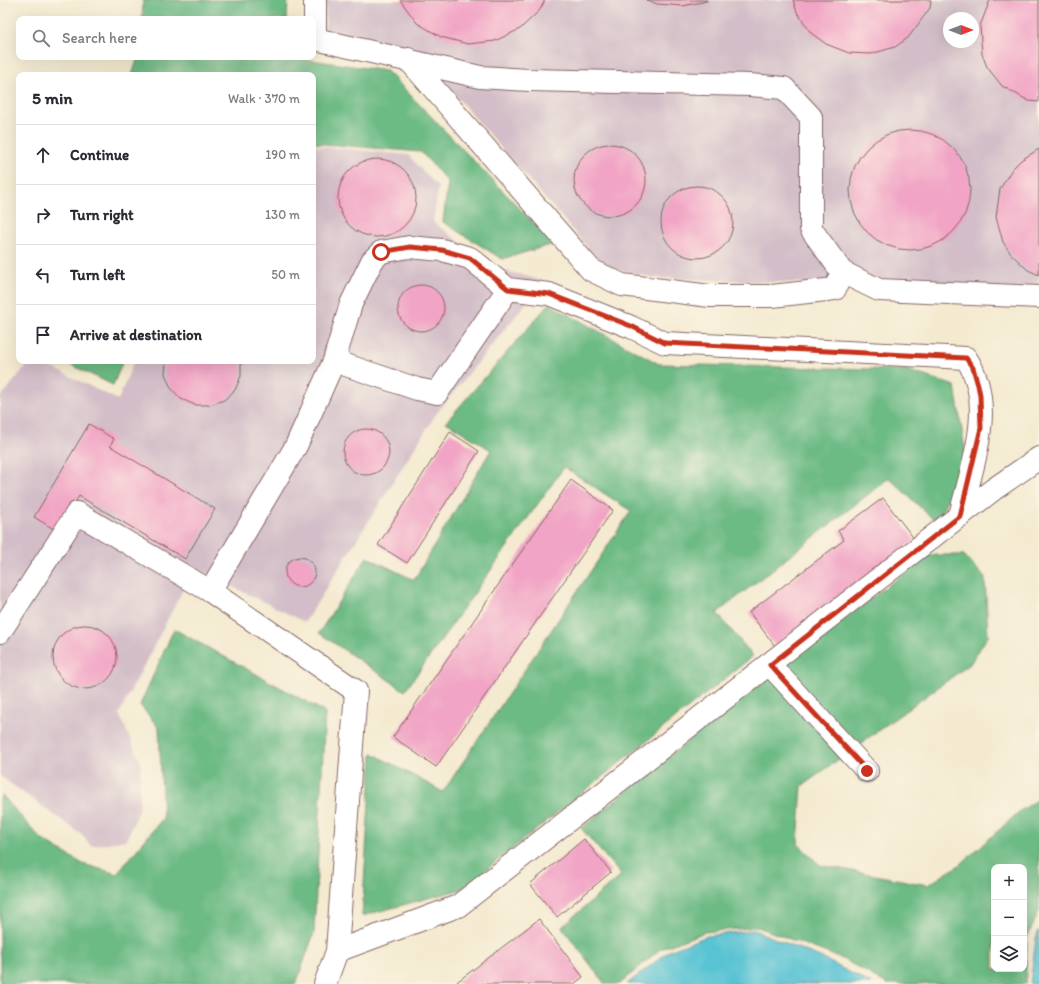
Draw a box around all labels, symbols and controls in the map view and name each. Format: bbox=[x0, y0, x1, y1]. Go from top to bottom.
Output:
north arrow bbox=[943, 12, 979, 48]
search box bbox=[16, 16, 316, 60]
icon: search bbox=[30, 27, 52, 49]
text: Search here bbox=[62, 29, 137, 47]
text: 5 min bbox=[32, 88, 72, 108]
text: Walk · 370 m bbox=[228, 91, 300, 106]
icon: ahead bbox=[32, 144, 54, 166]
text: Continue bbox=[70, 146, 129, 164]
text: 190 m bbox=[265, 147, 300, 162]
icon: right bbox=[32, 204, 54, 226]
text: Turn right bbox=[70, 206, 134, 224]
text: 130 m bbox=[265, 207, 300, 222]
route start bbox=[372, 243, 390, 261]
icon: left bbox=[32, 264, 54, 286]
text: Turn left bbox=[70, 266, 125, 284]
text: 50 m bbox=[271, 267, 300, 282]
icon: arrive bbox=[32, 324, 54, 346]
text: Arrive at destination bbox=[70, 326, 202, 344]
route end bbox=[858, 762, 876, 780]
map controls bbox=[991, 864, 1027, 972]
button: + bbox=[991, 864, 1027, 900]
button: − bbox=[991, 900, 1027, 936]
button: layers bbox=[991, 936, 1027, 972]

